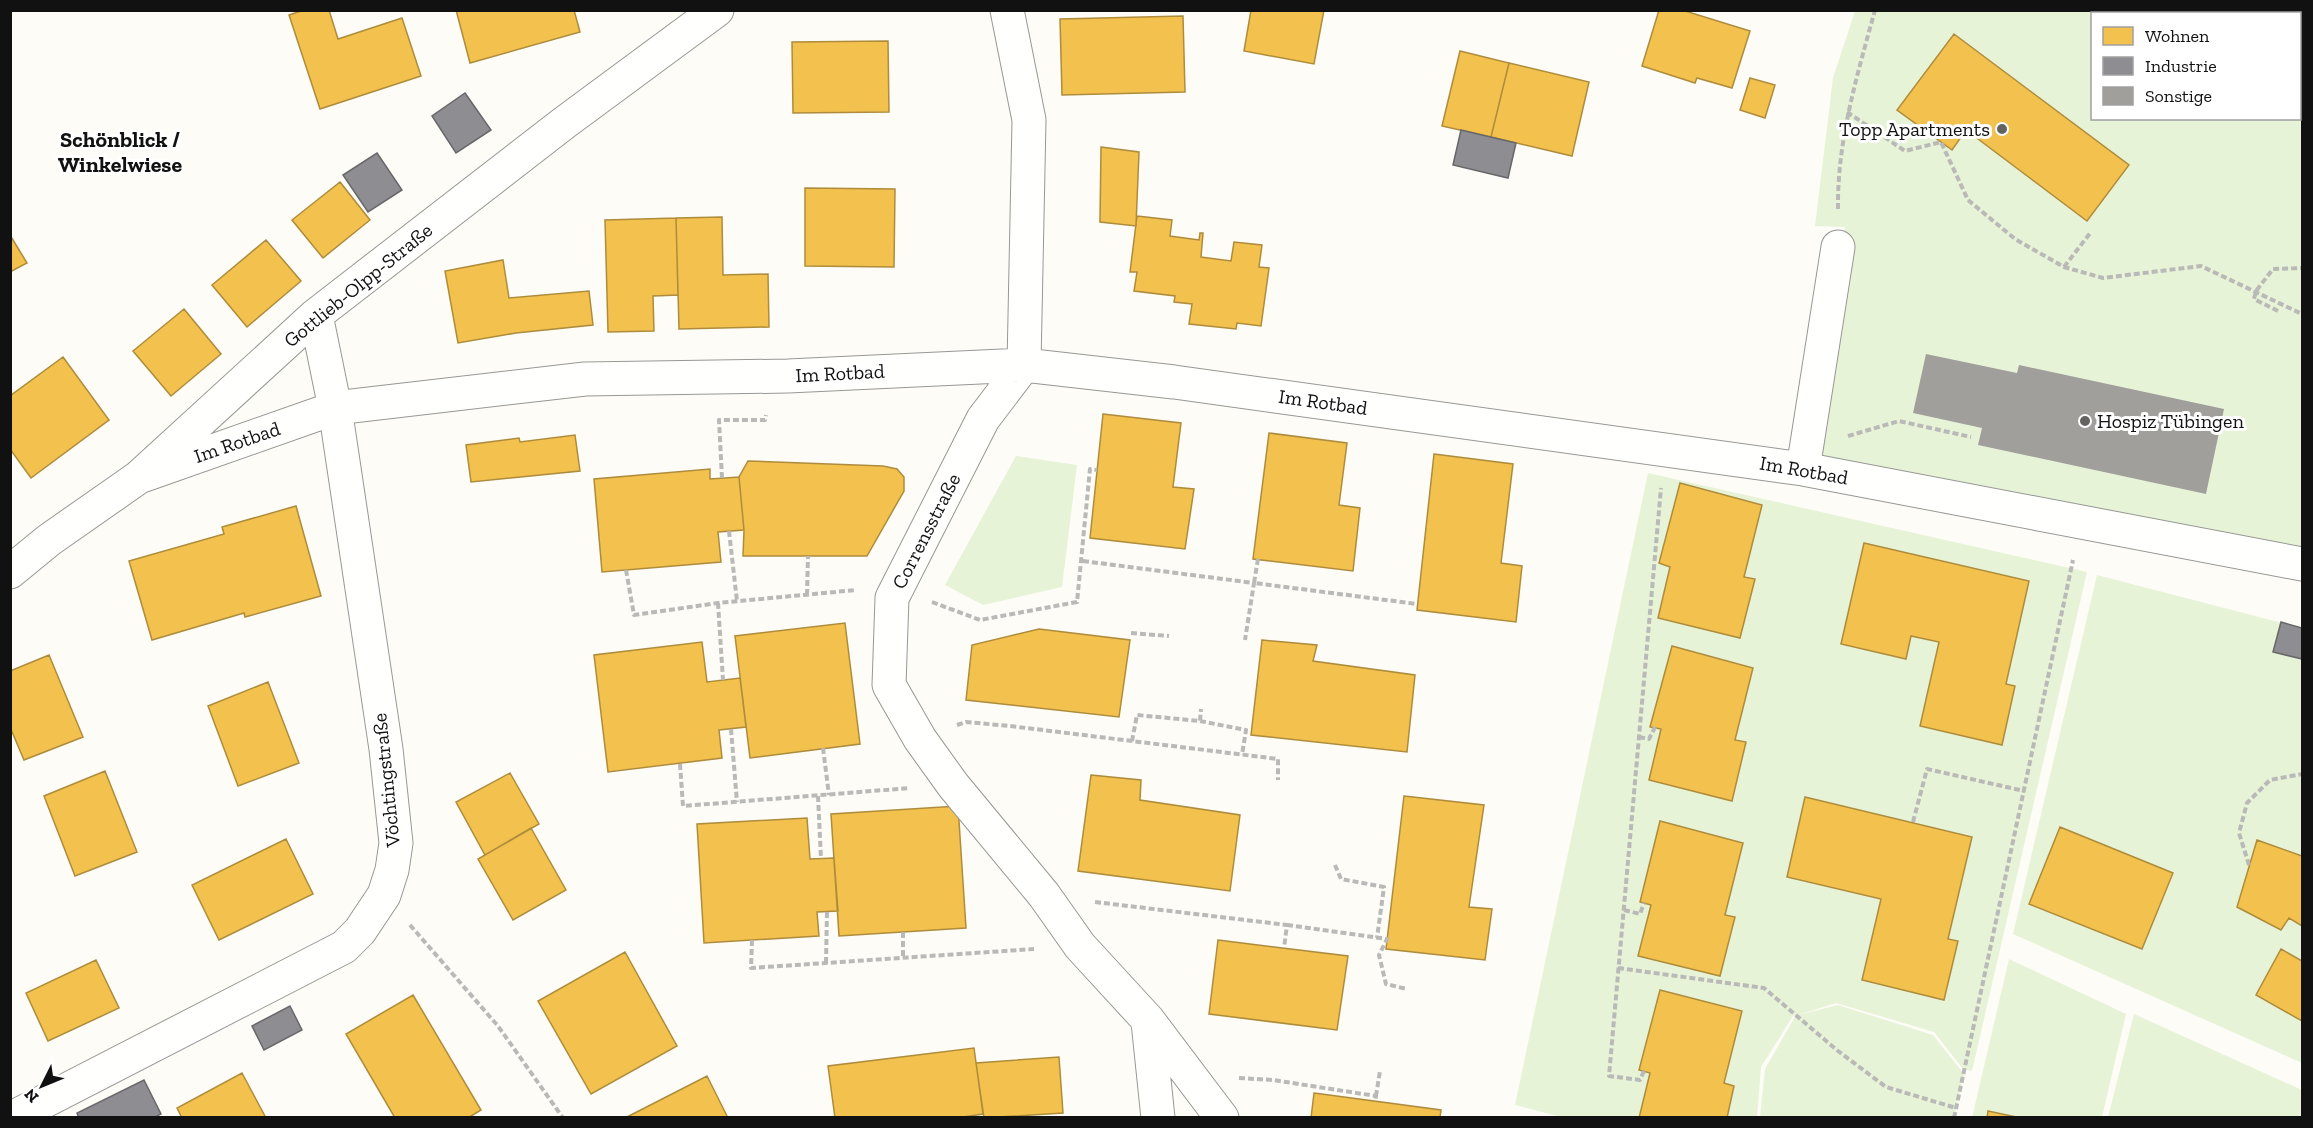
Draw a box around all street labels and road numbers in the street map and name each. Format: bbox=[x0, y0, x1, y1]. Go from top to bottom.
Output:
street label: Gottlieb-Olpp-Straße bbox=[279, 218, 437, 352]
street label: Im Rotbad bbox=[795, 359, 885, 387]
street label: Im Rotbad bbox=[1277, 384, 1369, 420]
street label: Im Rotbad bbox=[191, 416, 283, 468]
street label: Im Rotbad bbox=[1758, 450, 1850, 490]
street label: Corrensstraße bbox=[887, 469, 965, 593]
street label: Vöchtingstraße bbox=[367, 712, 405, 849]

